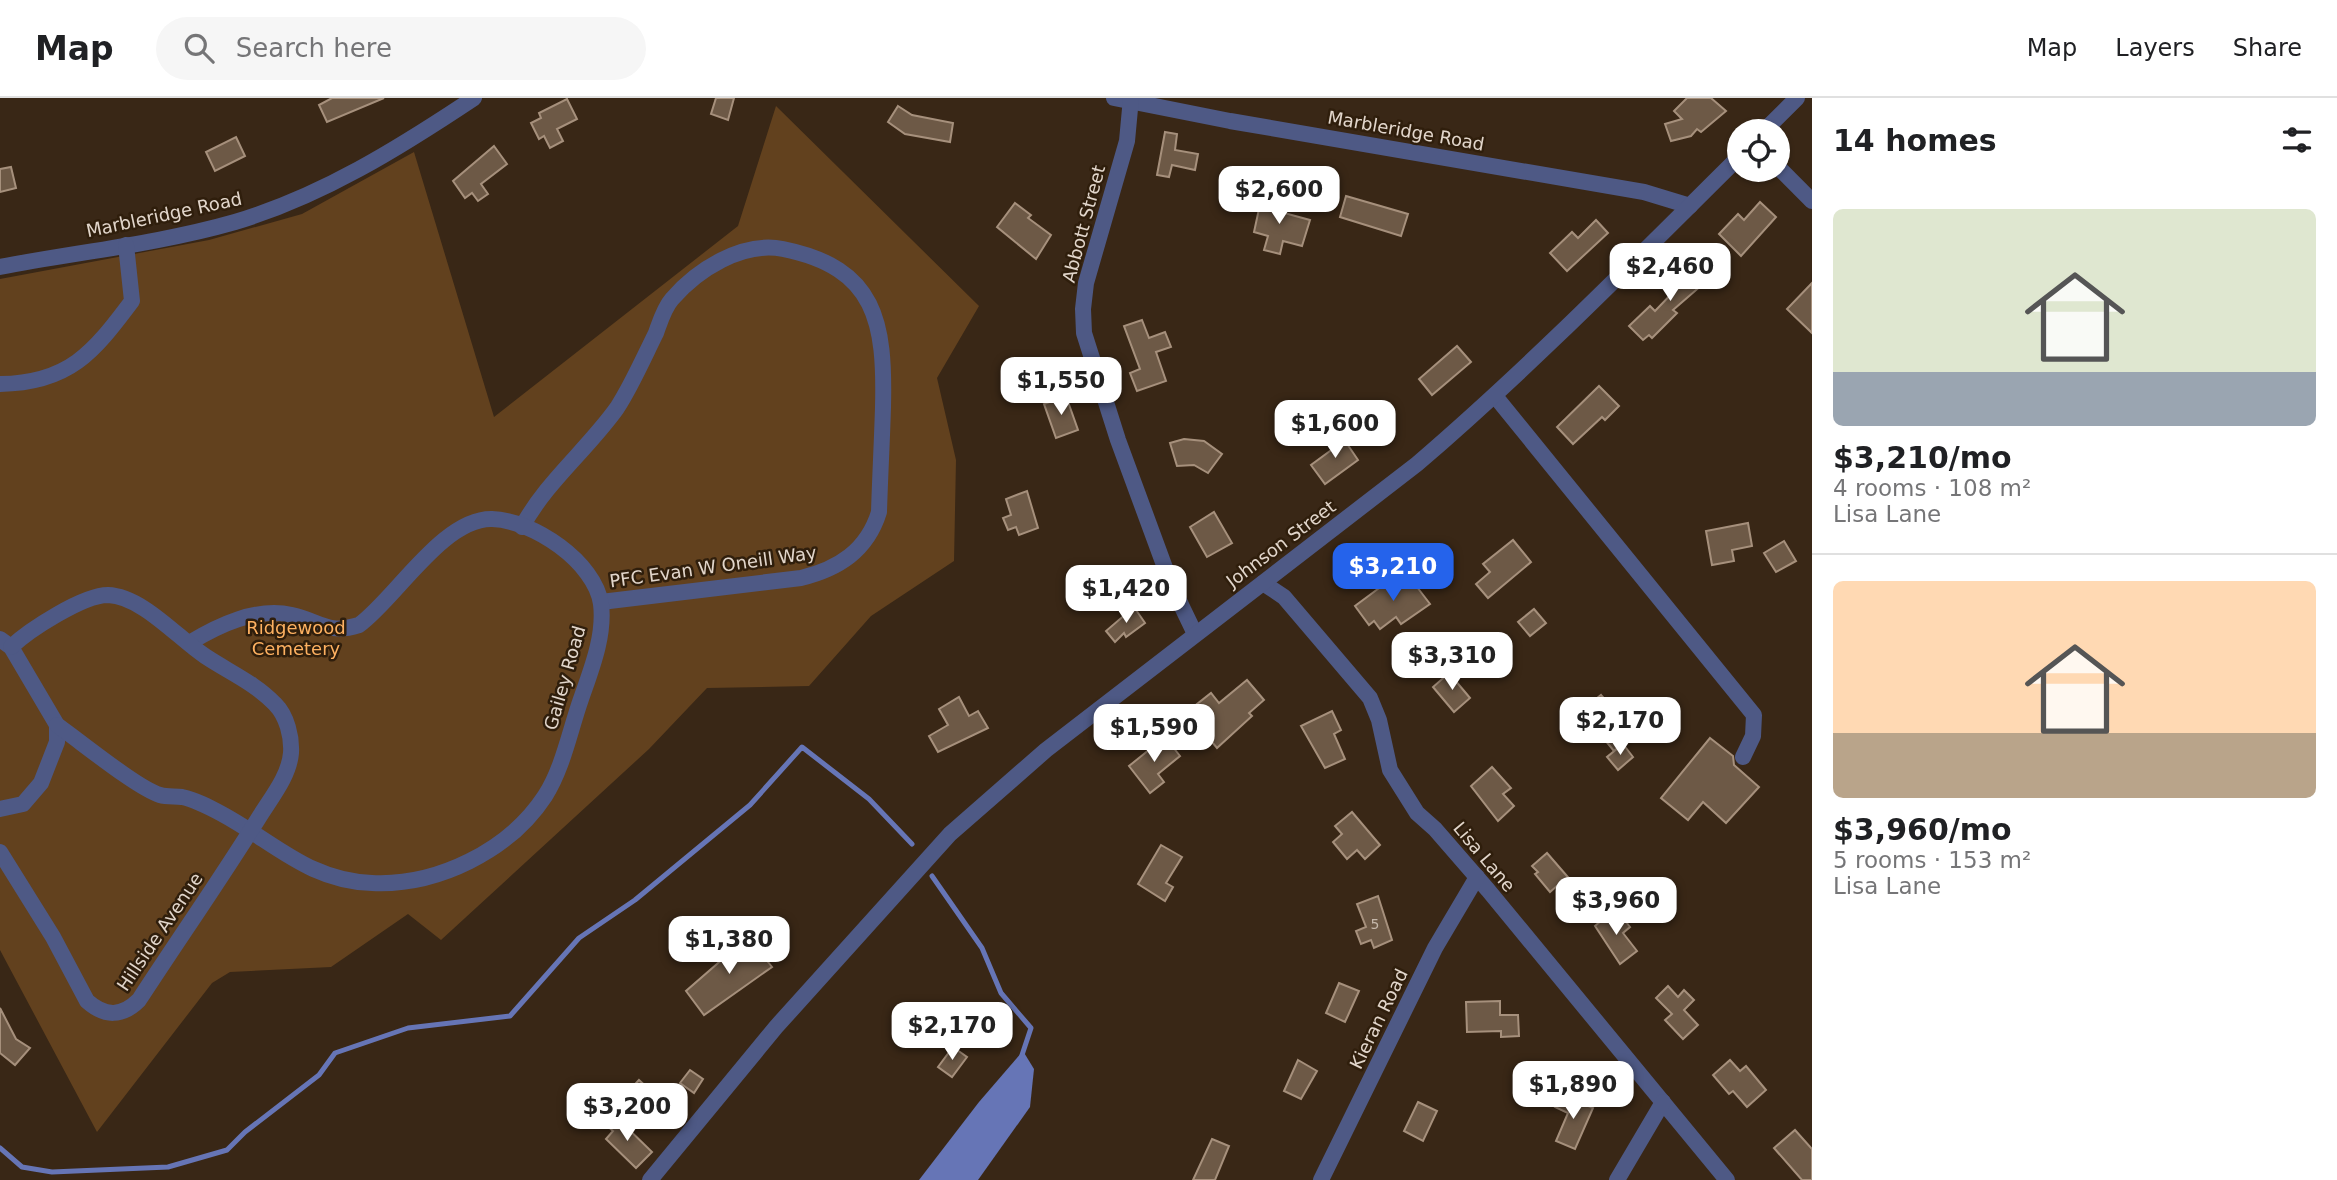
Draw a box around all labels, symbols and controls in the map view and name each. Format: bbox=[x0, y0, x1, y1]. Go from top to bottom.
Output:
search box bbox=[156, 17, 646, 80]
text: Map bbox=[35, 29, 114, 68]
icon: search bbox=[180, 29, 218, 67]
text: Search here bbox=[236, 33, 392, 63]
text: Map bbox=[2027, 34, 2077, 62]
text: Layers bbox=[2115, 34, 2195, 62]
text: Share bbox=[2233, 34, 2302, 62]
street label: Marbleridge Road bbox=[1326, 106, 1486, 155]
map controls bbox=[1727, 119, 1790, 182]
button: locate bbox=[1727, 119, 1790, 182]
icon: filters bbox=[2278, 121, 2316, 159]
text: 14 homes bbox=[1833, 123, 1997, 158]
street label: Abbott Street bbox=[1058, 163, 1109, 285]
pin: $2,600 bbox=[1222, 166, 1336, 226]
text: $2,600 bbox=[1235, 176, 1323, 202]
street label: Marbleridge Road bbox=[84, 188, 244, 241]
pin: $2,460 bbox=[1613, 244, 1727, 303]
text: $2,460 bbox=[1626, 253, 1714, 279]
icon: home bbox=[2012, 254, 2138, 380]
pin: $1,550 bbox=[1004, 358, 1118, 417]
text: $1,550 bbox=[1017, 367, 1105, 393]
pin: $1,600 bbox=[1278, 400, 1392, 460]
text: $1,600 bbox=[1291, 410, 1379, 436]
text: $3,210/mo bbox=[1833, 440, 2012, 475]
text: 4 rooms · 108 m² bbox=[1833, 475, 2031, 501]
street label: Johnson Street bbox=[1221, 496, 1339, 592]
text: Lisa Lane bbox=[1833, 501, 1941, 527]
street label: PFC Evan W Oneill Way bbox=[608, 542, 818, 591]
pin: $3,210 bbox=[1336, 544, 1450, 603]
text: $3,210 bbox=[1349, 553, 1437, 579]
pin: $1,420 bbox=[1069, 566, 1183, 625]
text: $1,420 bbox=[1082, 575, 1170, 601]
park label: Ridgewood Cemetery bbox=[246, 617, 346, 659]
street label: Gailey Road bbox=[540, 623, 589, 732]
icon: home bbox=[2012, 626, 2138, 752]
pin: $3,310 bbox=[1395, 632, 1509, 692]
text: $3,310 bbox=[1408, 642, 1496, 668]
pin: $2,170 bbox=[1563, 698, 1677, 757]
pin: $1,590 bbox=[1097, 704, 1211, 764]
text: $2,170 bbox=[1576, 707, 1664, 733]
text: $1,590 bbox=[1110, 714, 1198, 740]
text: $3,960/mo bbox=[1833, 812, 2012, 847]
street label: Lisa Lane bbox=[1449, 817, 1520, 896]
text: 5 rooms · 153 m² bbox=[1833, 847, 2031, 873]
street label: Hillside Avenue bbox=[112, 869, 207, 995]
text: Lisa Lane bbox=[1833, 873, 1941, 899]
pin: $3,960 bbox=[1559, 878, 1673, 937]
text: $3,960 bbox=[1572, 887, 1660, 913]
pin: $1,380 bbox=[672, 916, 786, 976]
house number: 5 bbox=[1371, 916, 1379, 932]
text: $1,380 bbox=[685, 926, 773, 952]
street label: Kieran Road bbox=[1345, 965, 1412, 1072]
pin: $2,170 bbox=[895, 1002, 1009, 1062]
text: $2,170 bbox=[908, 1012, 996, 1038]
pin: $1,890 bbox=[1516, 1062, 1630, 1121]
text: $1,890 bbox=[1529, 1071, 1617, 1097]
pin: $3,200 bbox=[570, 1084, 684, 1143]
text: $3,200 bbox=[583, 1093, 671, 1119]

